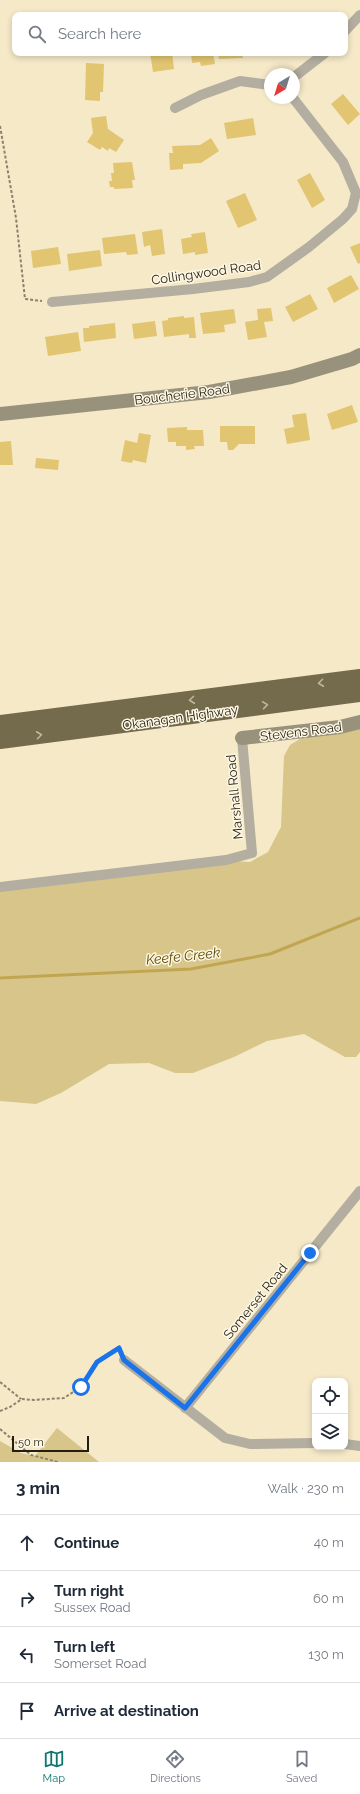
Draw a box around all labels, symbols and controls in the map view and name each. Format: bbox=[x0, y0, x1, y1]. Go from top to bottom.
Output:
search box bbox=[12, 12, 348, 56]
icon: search bbox=[26, 23, 48, 45]
text: Search here bbox=[58, 25, 141, 43]
north arrow bbox=[264, 68, 300, 104]
street label: Collingwood Road bbox=[150, 257, 262, 288]
street label: Boucherie Road bbox=[134, 381, 231, 408]
one-way arrow bbox=[318, 678, 324, 687]
one-way arrow bbox=[189, 695, 195, 704]
one-way arrow bbox=[262, 701, 268, 710]
street label: Okanagan Highway bbox=[121, 702, 239, 733]
street label: Stevens Road bbox=[259, 719, 343, 744]
one-way arrow bbox=[36, 731, 42, 740]
street label: Marshall Road bbox=[223, 754, 246, 840]
water label: Keefe Creek bbox=[145, 944, 221, 968]
route end bbox=[301, 1244, 319, 1262]
street label: Somerset Road bbox=[220, 1261, 290, 1342]
route start bbox=[72, 1378, 90, 1396]
map controls bbox=[312, 1378, 348, 1450]
button: locate bbox=[312, 1378, 348, 1414]
button: layers bbox=[312, 1414, 348, 1450]
scale bar bbox=[12, 1434, 89, 1453]
text: 50 m bbox=[18, 1436, 44, 1449]
text: 3 min bbox=[16, 1478, 60, 1498]
text: Walk · 230 m bbox=[268, 1481, 344, 1496]
icon: ahead bbox=[16, 1532, 38, 1554]
text: Continue bbox=[54, 1534, 119, 1552]
text: 40 m bbox=[314, 1535, 344, 1550]
text: Turn right bbox=[54, 1582, 124, 1600]
icon: right bbox=[16, 1588, 38, 1610]
text: 60 m bbox=[313, 1591, 344, 1606]
text: Sussex Road bbox=[54, 1600, 131, 1615]
text: Turn left bbox=[54, 1638, 115, 1656]
icon: left bbox=[16, 1644, 38, 1666]
text: 130 m bbox=[308, 1647, 344, 1662]
text: Somerset Road bbox=[54, 1656, 146, 1671]
icon: arrive bbox=[16, 1700, 38, 1722]
text: Arrive at destination bbox=[54, 1702, 199, 1720]
tab: Map bbox=[43, 1748, 65, 1785]
tab: Directions bbox=[150, 1748, 201, 1785]
tab: Saved bbox=[286, 1748, 317, 1785]

